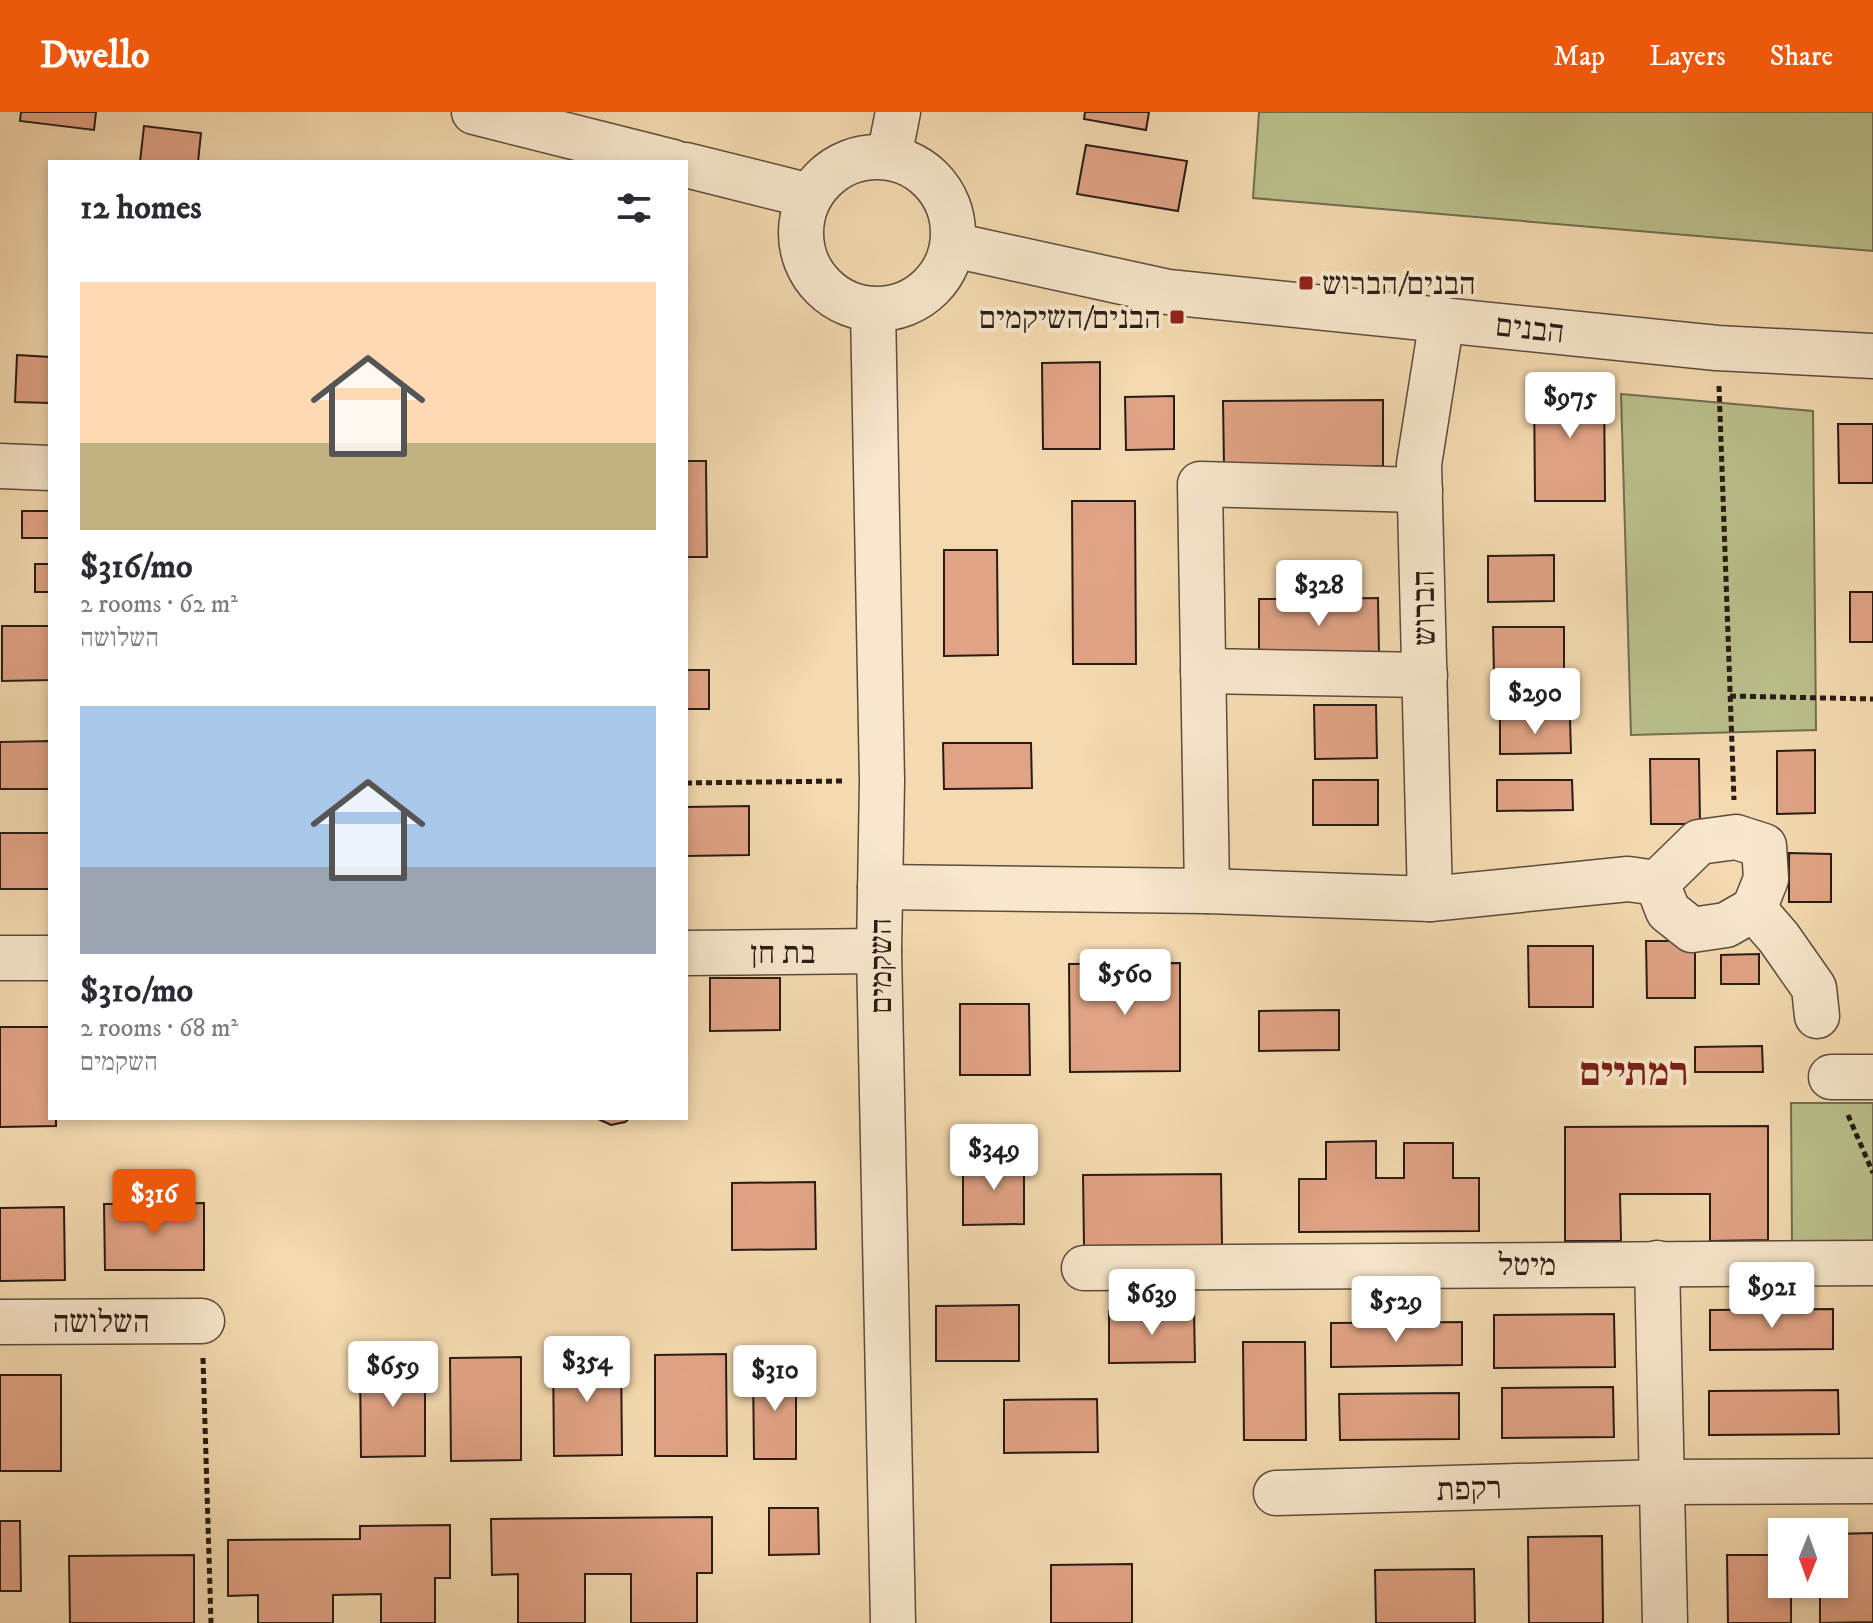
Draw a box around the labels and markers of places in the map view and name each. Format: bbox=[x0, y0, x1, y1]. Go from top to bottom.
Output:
place label: הבנים/הברוש bbox=[1322, 265, 1476, 305]
marker: הבנים/הברוש bbox=[1297, 274, 1315, 292]
place label: הבנים/השיקמים bbox=[979, 299, 1161, 339]
marker: הבנים/השיקמים bbox=[1168, 308, 1186, 326]
pin: $975 bbox=[1523, 372, 1617, 440]
pin: $328 bbox=[1272, 560, 1366, 628]
pin: $290 bbox=[1488, 668, 1582, 736]
pin: $560 bbox=[1078, 949, 1172, 1017]
pin: $349 bbox=[947, 1124, 1041, 1192]
pin: $316 bbox=[107, 1169, 201, 1237]
pin: $921 bbox=[1725, 1262, 1819, 1330]
pin: $639 bbox=[1105, 1269, 1199, 1337]
pin: $529 bbox=[1349, 1276, 1443, 1344]
pin: $354 bbox=[540, 1336, 634, 1404]
pin: $659 bbox=[346, 1341, 440, 1409]
pin: $310 bbox=[728, 1345, 822, 1413]

